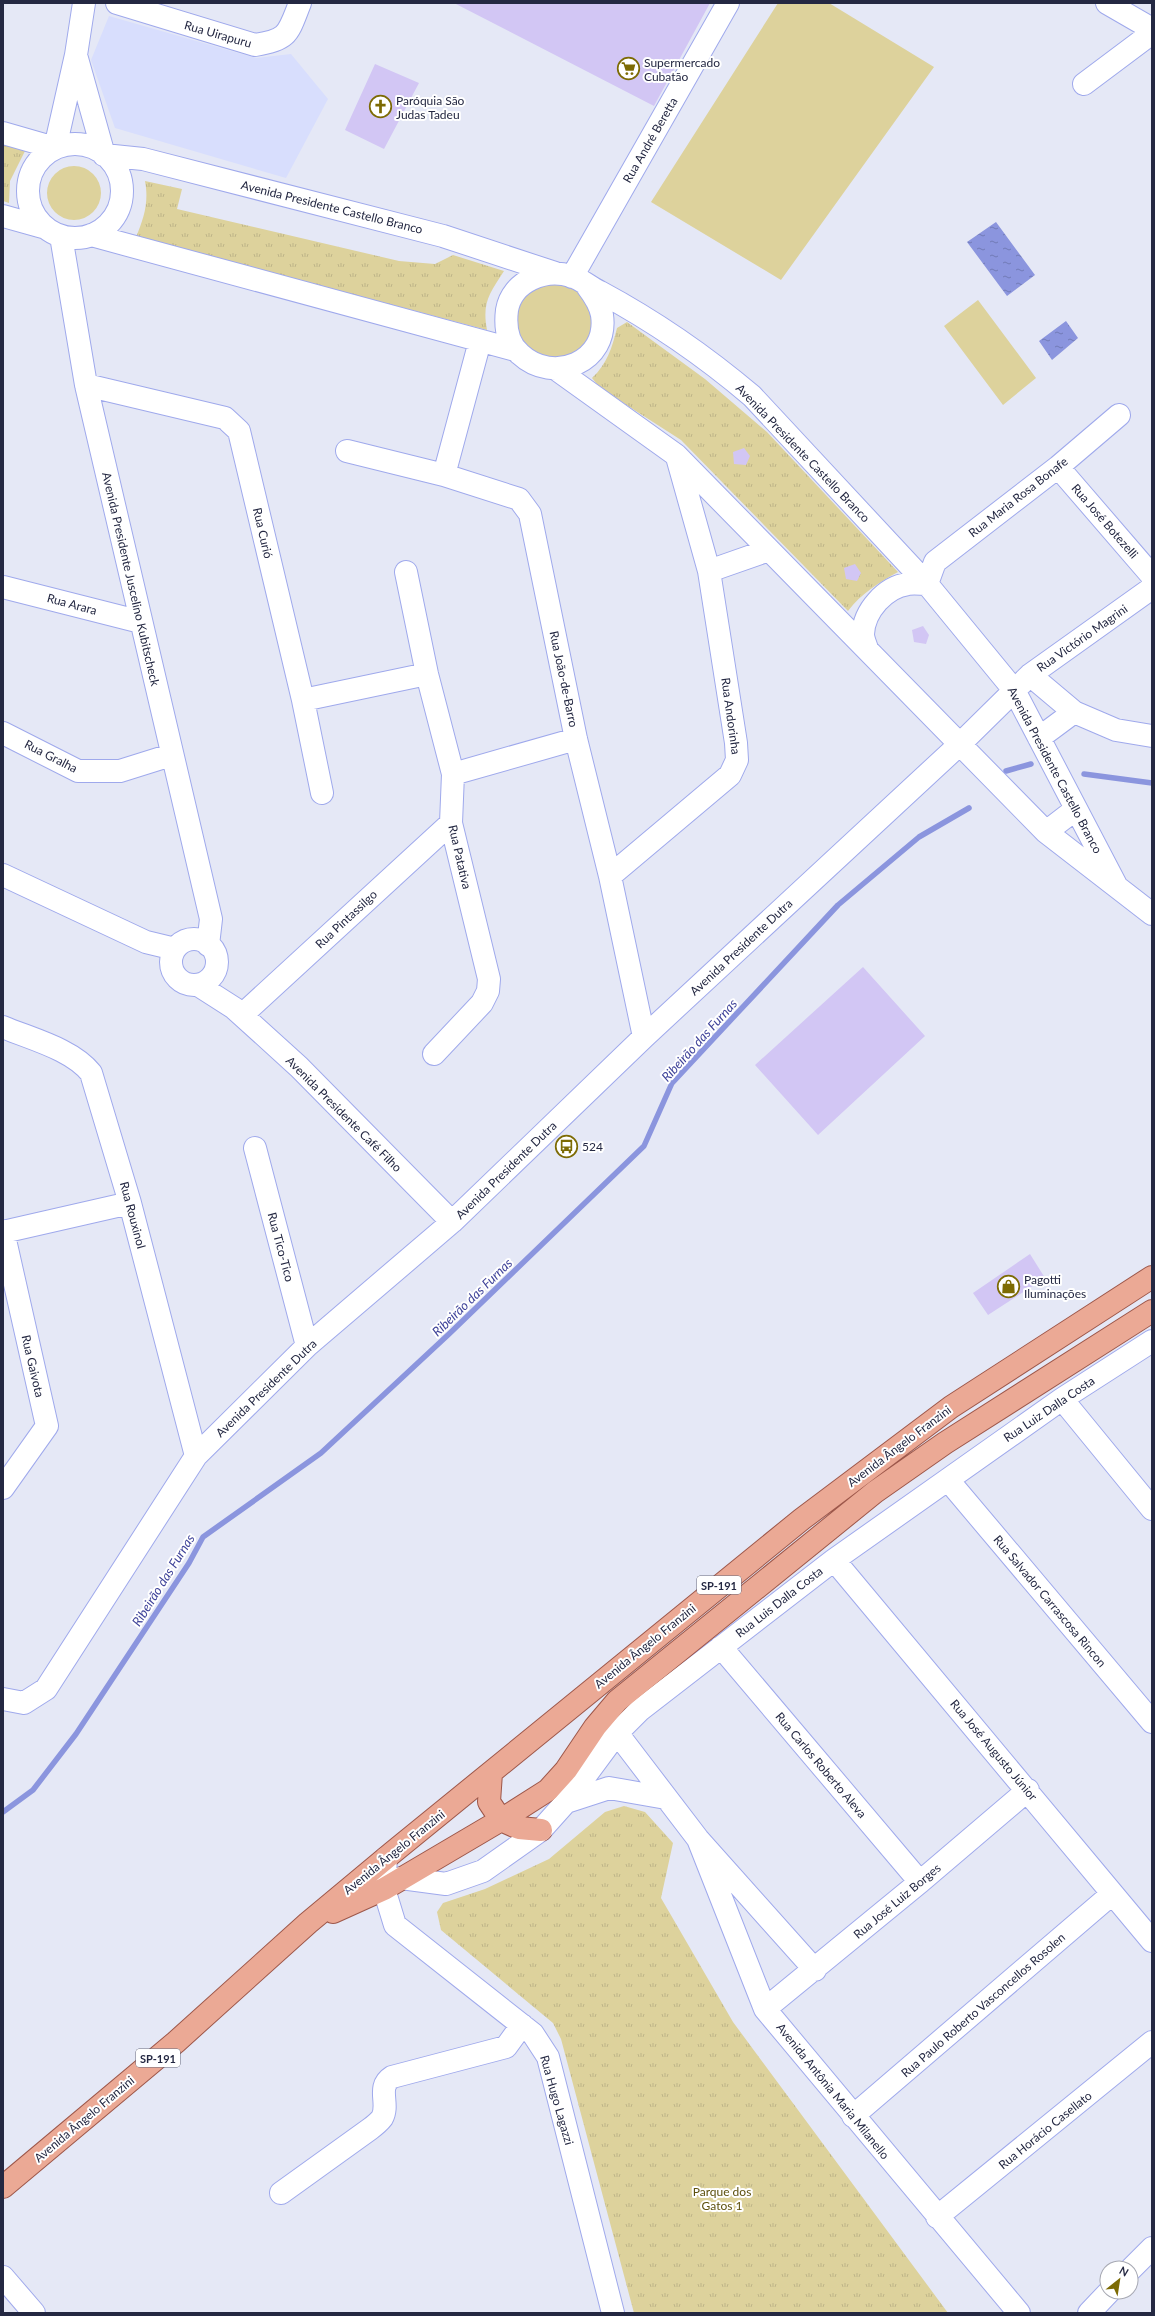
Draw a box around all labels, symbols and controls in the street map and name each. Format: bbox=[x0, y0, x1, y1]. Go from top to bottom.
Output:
street label: Rua Uirapuru bbox=[183, 17, 253, 51]
place label: Supermercado Cubatão bbox=[644, 55, 720, 84]
supermarket icon: Supermercado Cubatão bbox=[615, 56, 641, 82]
place label: Paróquia São Judas Tadeu bbox=[396, 93, 465, 122]
church icon: Paróquia São Judas Tadeu bbox=[368, 94, 394, 120]
street label: Rua André Beretta bbox=[619, 95, 681, 185]
street label: Avenida Presidente Castello Branco bbox=[240, 177, 425, 237]
street label: Avenida Presidente Castello Branco bbox=[733, 381, 873, 525]
street label: Rua Maria Rosa Bonafe bbox=[965, 454, 1071, 540]
street label: Avenida Presidente Juscelino Kubitscheck bbox=[99, 471, 163, 688]
street label: Rua José Botezelli bbox=[1068, 481, 1142, 562]
street label: Rua Curió bbox=[250, 506, 276, 560]
street label: Rua Arara bbox=[45, 590, 99, 618]
street label: Rua Victório Magrini bbox=[1034, 601, 1130, 675]
street label: Rua João-de-Barro bbox=[546, 630, 582, 729]
street label: Rua Andorinha bbox=[718, 677, 744, 755]
street label: Avenida Presidente Castello Branco bbox=[1005, 684, 1106, 856]
street label: Rua Gralha bbox=[22, 736, 80, 776]
street label: Rua Patativa bbox=[445, 823, 475, 891]
street label: Rua Pintassilgo bbox=[312, 886, 380, 951]
street label: Avenida Presidente Dutra bbox=[687, 896, 795, 998]
water label: Ribeirão das Furnas bbox=[658, 996, 740, 1084]
street label: Avenida Presidente Café Filho bbox=[283, 1053, 405, 1175]
street label: Avenida Presidente Dutra bbox=[452, 1118, 560, 1222]
bus stop icon: 524 bbox=[553, 1133, 579, 1159]
place label: 524 bbox=[582, 1139, 603, 1154]
street label: Rua Rouxinol bbox=[117, 1180, 149, 1250]
street label: Rua Tico-Tico bbox=[265, 1211, 297, 1283]
water label: Ribeirão das Furnas bbox=[429, 1255, 515, 1339]
place label: Pagotti Iluminações bbox=[1024, 1272, 1086, 1301]
shop icon: Pagotti Iluminações bbox=[996, 1273, 1022, 1299]
street label: Rua Gaivota bbox=[19, 1333, 47, 1399]
street label: Avenida Presidente Dutra bbox=[212, 1336, 320, 1440]
street label: Rua Luiz Dalla Costa bbox=[1001, 1373, 1097, 1445]
street label: Avenida Ângelo Franzini bbox=[844, 1402, 954, 1490]
water label: Ribeirão das Furnas bbox=[128, 1531, 198, 1629]
street label: Rua Salvador Carrascosa Rincon bbox=[990, 1532, 1110, 1670]
street label: Rua Luis Dalla Costa bbox=[732, 1563, 826, 1641]
road number: SP-191 bbox=[697, 1576, 741, 1594]
street label: Avenida Ângelo Franzini bbox=[591, 1600, 699, 1691]
street label: Rua José Augusto Júnior bbox=[947, 1696, 1041, 1804]
street label: Rua Carlos Roberto Aleva bbox=[772, 1709, 870, 1821]
street label: Avenida Ângelo Franzini bbox=[340, 1806, 448, 1897]
street label: Rua José Luiz Borges bbox=[850, 1860, 944, 1942]
street label: Rua Paulo Roberto Vasconcellos Rosolen bbox=[898, 1930, 1068, 2080]
street label: Avenida Antônia Maria Milanello bbox=[773, 2020, 893, 2162]
road number: SP-191 bbox=[136, 2049, 180, 2067]
street label: Rua Hugo Lagazzi bbox=[537, 2053, 577, 2147]
street label: Avenida Ângelo Franzini bbox=[31, 2073, 137, 2165]
street label: Rua Horácio Casellato bbox=[995, 2088, 1095, 2172]
park label: Parque dos Gatos 1 bbox=[693, 2184, 751, 2213]
north arrow bbox=[1099, 2260, 1139, 2300]
text: N bbox=[1117, 2263, 1131, 2279]

